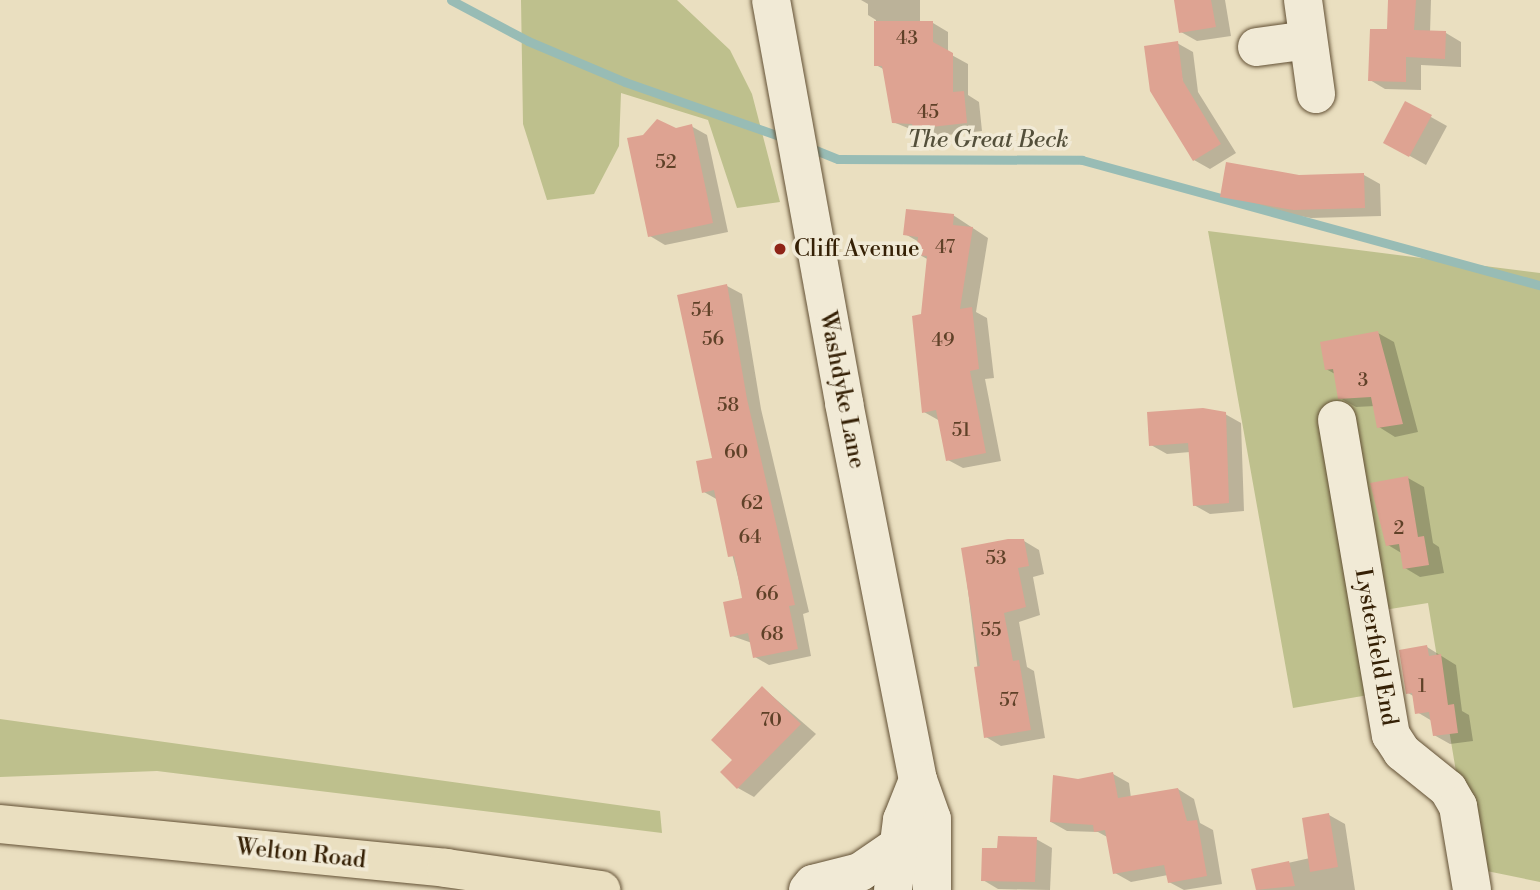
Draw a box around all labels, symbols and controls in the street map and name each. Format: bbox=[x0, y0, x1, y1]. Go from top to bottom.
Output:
house number: 43 bbox=[896, 28, 918, 50]
house number: 45 bbox=[917, 102, 939, 124]
water label: The Great Beck bbox=[907, 127, 1069, 155]
house number: 52 bbox=[655, 152, 677, 174]
place label: Cliff Avenue bbox=[794, 235, 920, 263]
house number: 47 bbox=[935, 237, 955, 259]
marker: Cliff Avenue bbox=[772, 241, 788, 257]
house number: 54 bbox=[691, 300, 713, 322]
street label: Washdyke Lane bbox=[813, 309, 871, 471]
house number: 56 bbox=[702, 329, 724, 351]
house number: 49 bbox=[932, 330, 954, 352]
house number: 3 bbox=[1358, 370, 1368, 392]
house number: 58 bbox=[717, 395, 739, 417]
house number: 51 bbox=[952, 420, 970, 442]
house number: 60 bbox=[724, 442, 748, 464]
house number: 62 bbox=[741, 493, 763, 515]
house number: 2 bbox=[1394, 518, 1404, 540]
house number: 64 bbox=[738, 527, 762, 549]
house number: 53 bbox=[986, 548, 1006, 570]
street label: Lysterfield End bbox=[1349, 566, 1403, 728]
house number: 66 bbox=[755, 584, 779, 606]
house number: 55 bbox=[981, 620, 1001, 642]
house number: 68 bbox=[760, 624, 784, 646]
house number: 1 bbox=[1418, 676, 1426, 698]
house number: 57 bbox=[999, 690, 1019, 712]
house number: 70 bbox=[760, 710, 782, 732]
street label: Welton Road bbox=[235, 833, 367, 875]

